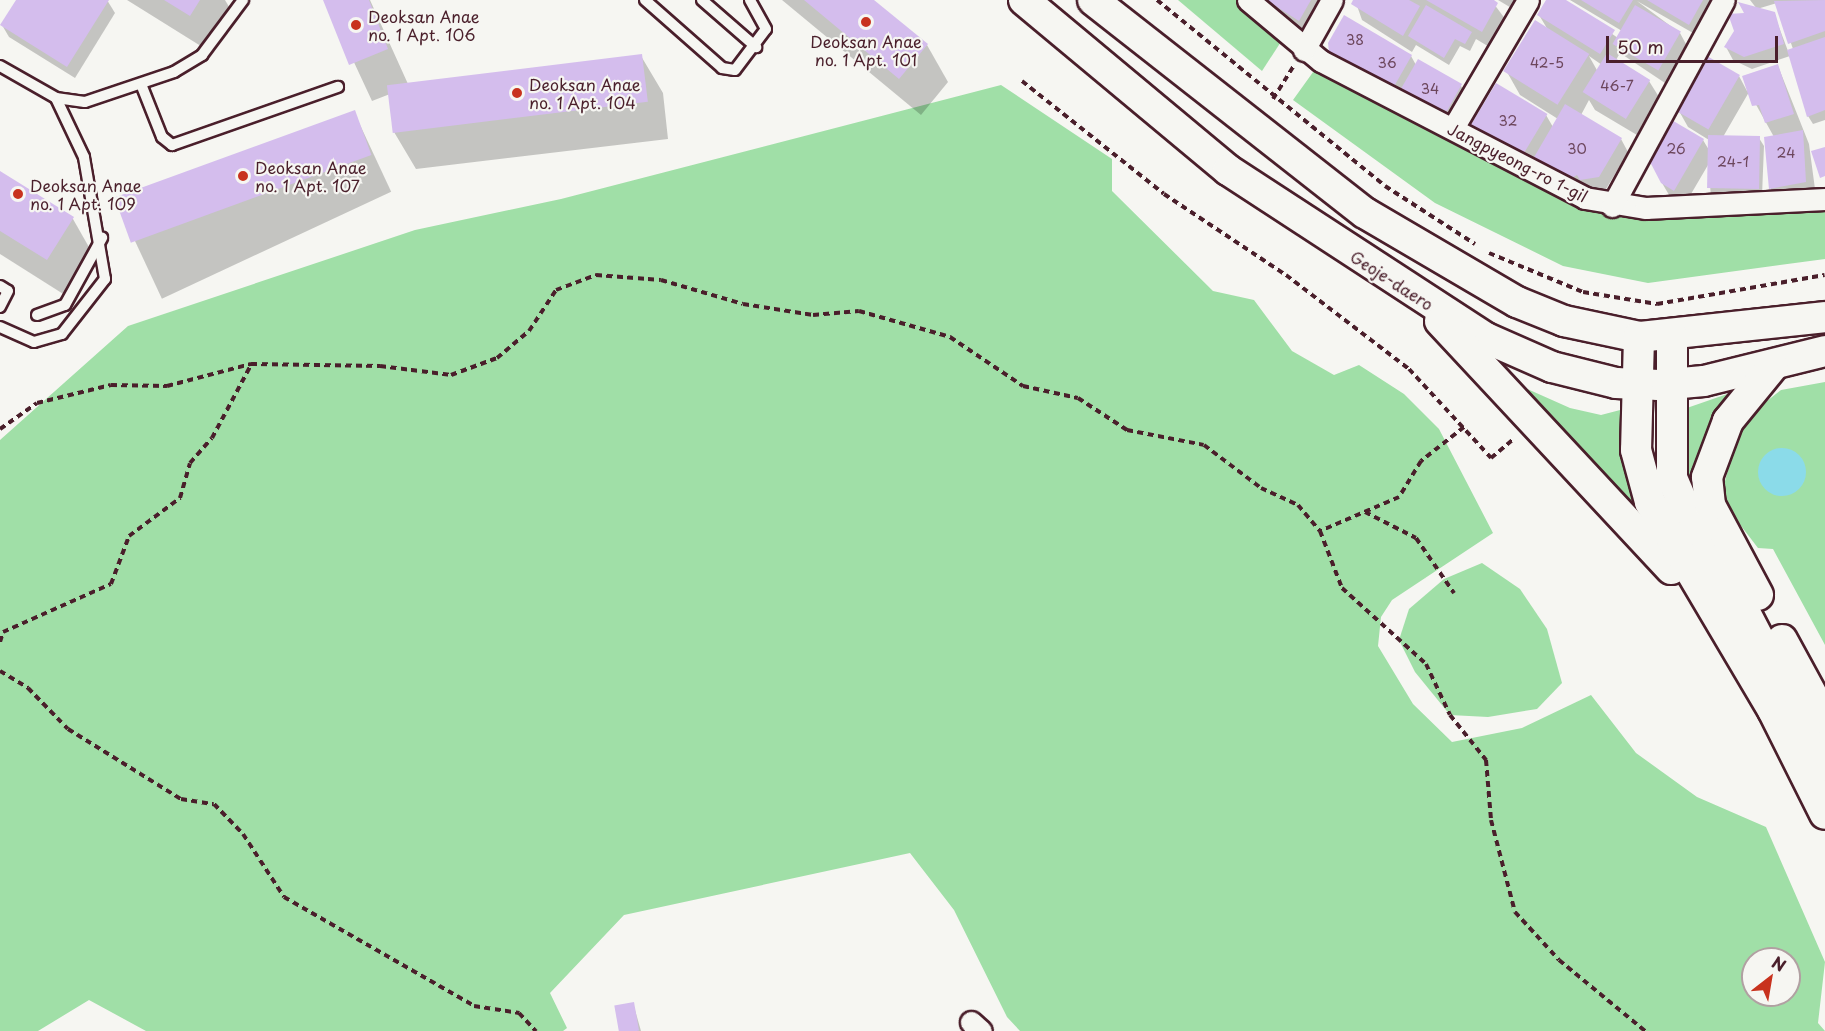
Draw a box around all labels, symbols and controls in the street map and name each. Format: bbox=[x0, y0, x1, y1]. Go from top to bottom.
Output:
place label: Deoksan Anae no. 1 Apt. 106 bbox=[368, 6, 479, 44]
marker: Deoksan Anae no. 1 Apt. 101 bbox=[859, 15, 873, 29]
marker: Deoksan Anae no. 1 Apt. 106 bbox=[349, 18, 363, 32]
scale bar bbox=[1609, 24, 1782, 62]
place label: Deoksan Anae no. 1 Apt. 101 bbox=[811, 31, 921, 69]
house number: 38 bbox=[1346, 32, 1364, 48]
text: 50 m bbox=[1617, 33, 1664, 60]
house number: 36 bbox=[1377, 55, 1397, 71]
house number: 42-5 bbox=[1530, 55, 1564, 71]
place label: Deoksan Anae no. 1 Apt. 104 bbox=[529, 74, 640, 112]
house number: 46-7 bbox=[1600, 78, 1634, 94]
house number: 34 bbox=[1421, 81, 1439, 97]
marker: Deoksan Anae no. 1 Apt. 104 bbox=[510, 86, 524, 100]
house number: 32 bbox=[1499, 113, 1517, 129]
street label: Jangpyeong-ro 1-gil bbox=[1445, 118, 1591, 206]
house number: 30 bbox=[1567, 141, 1587, 157]
house number: 26 bbox=[1666, 141, 1686, 157]
house number: 24 bbox=[1777, 145, 1795, 161]
house number: 24-1 bbox=[1717, 154, 1749, 170]
place label: Deoksan Anae no. 1 Apt. 107 bbox=[255, 157, 366, 195]
marker: Deoksan Anae no. 1 Apt. 107 bbox=[236, 169, 250, 183]
place label: Deoksan Anae no. 1 Apt. 109 bbox=[30, 175, 141, 213]
marker: Deoksan Anae no. 1 Apt. 109 bbox=[11, 187, 25, 201]
street label: Geoje-daero bbox=[1347, 246, 1437, 314]
north arrow bbox=[1741, 947, 1801, 1007]
text: N bbox=[1768, 950, 1791, 977]

